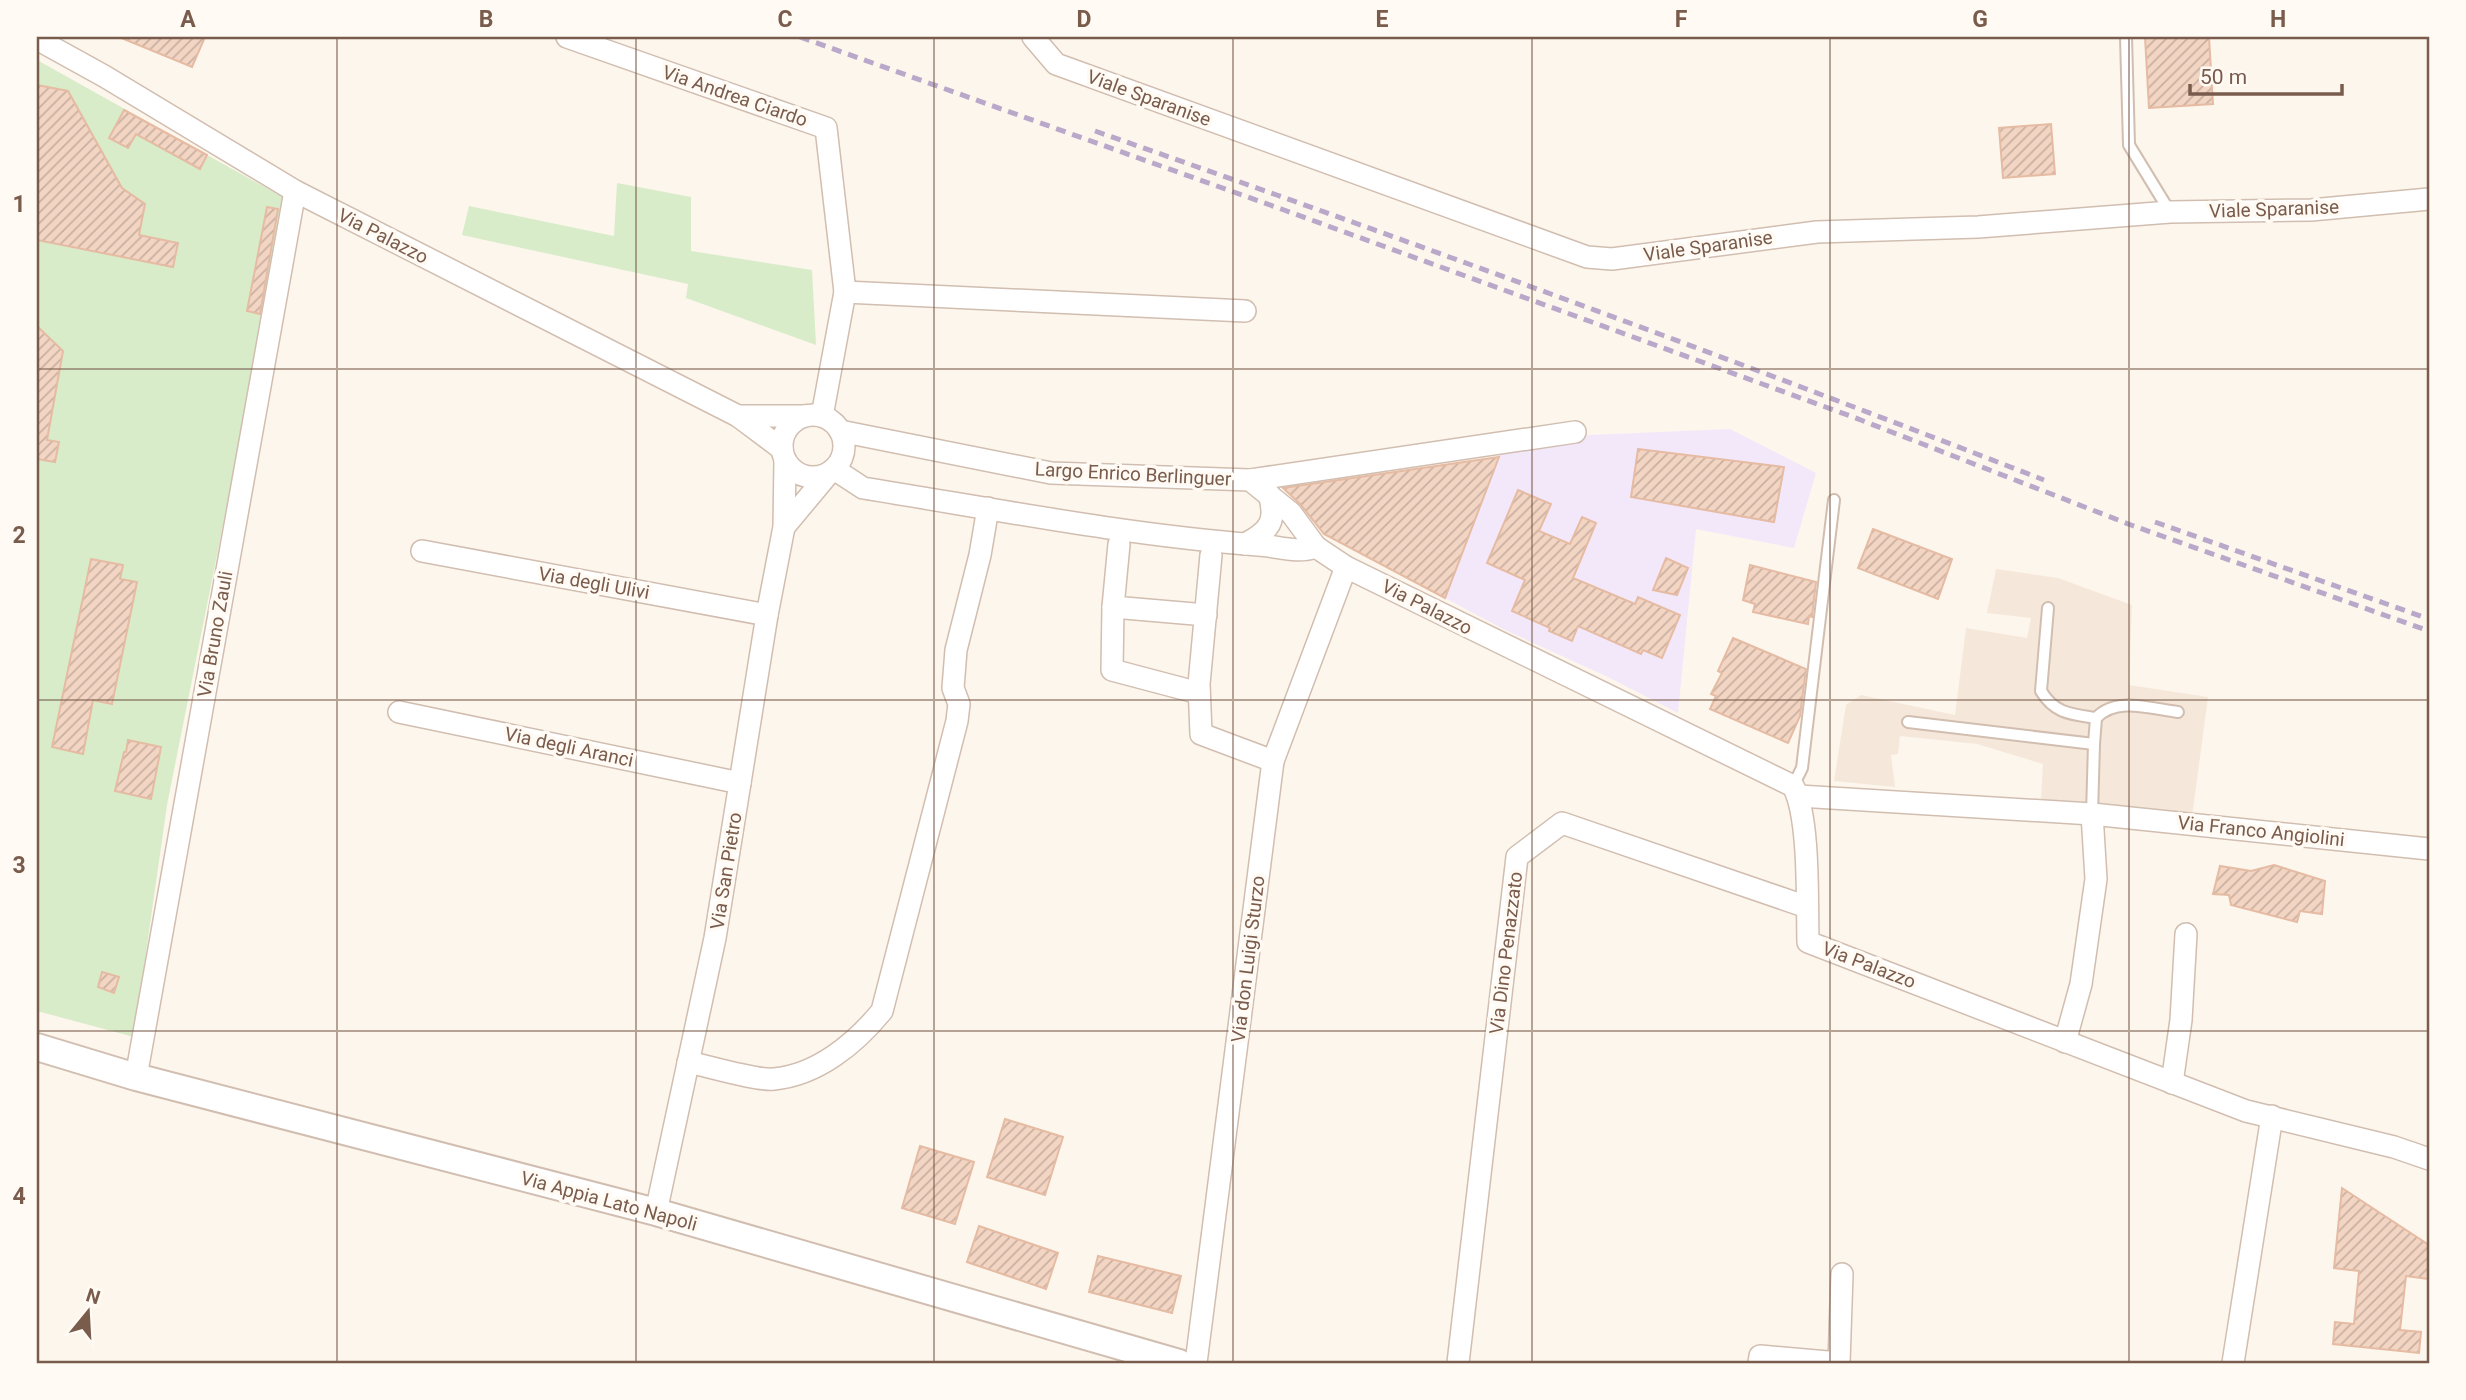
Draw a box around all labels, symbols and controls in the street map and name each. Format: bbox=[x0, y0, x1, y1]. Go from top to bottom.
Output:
text: A bbox=[180, 6, 196, 33]
text: B bbox=[479, 6, 493, 33]
text: C bbox=[777, 6, 793, 33]
text: D bbox=[1077, 6, 1091, 33]
text: E bbox=[1376, 6, 1389, 33]
text: F bbox=[1675, 6, 1688, 33]
text: G bbox=[1972, 6, 1988, 33]
text: H bbox=[2270, 6, 2286, 33]
scale bar bbox=[2190, 52, 2342, 96]
street label: Via Andrea Ciardo bbox=[659, 60, 811, 132]
street label: Viale Sparanise bbox=[1084, 65, 1214, 131]
text: 50 m bbox=[2200, 65, 2247, 89]
text: 1 bbox=[12, 191, 26, 218]
street label: Viale Sparanise bbox=[2209, 195, 2339, 223]
street label: Via Palazzo bbox=[334, 203, 432, 269]
street label: Viale Sparanise bbox=[1642, 226, 1774, 266]
street label: Largo Enrico Berlinguer bbox=[1034, 457, 1232, 491]
text: 2 bbox=[12, 522, 26, 549]
street label: Via degli Ulivi bbox=[537, 562, 651, 604]
street label: Via Bruno Zauli bbox=[193, 569, 237, 699]
street label: Via Palazzo bbox=[1378, 574, 1476, 640]
street label: Via degli Aranci bbox=[503, 722, 635, 772]
street label: Via San Pietro bbox=[705, 811, 747, 931]
street label: Via Franco Angiolini bbox=[2176, 811, 2346, 851]
text: 3 bbox=[12, 852, 26, 879]
street label: Via Dino Penazzato bbox=[1485, 870, 1527, 1036]
street label: Via don Luigi Sturzo bbox=[1226, 874, 1270, 1044]
street label: Via Palazzo bbox=[1819, 937, 1919, 993]
street label: Via Appia Lato Napoli bbox=[518, 1166, 700, 1236]
text: 4 bbox=[12, 1183, 26, 1210]
north arrow bbox=[52, 1278, 122, 1348]
text: N bbox=[83, 1283, 103, 1309]

